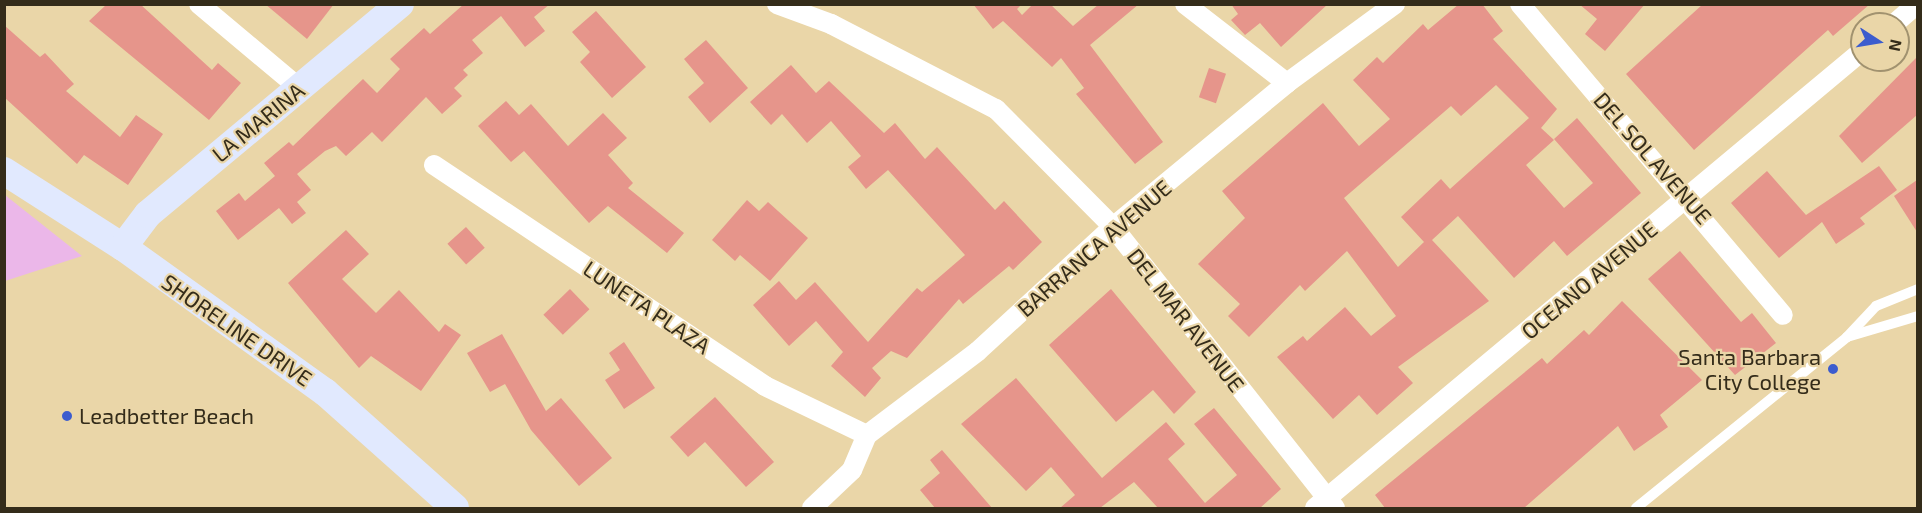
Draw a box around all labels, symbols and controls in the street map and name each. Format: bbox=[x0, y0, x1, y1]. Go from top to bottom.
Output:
north arrow bbox=[1850, 12, 1910, 72]
text: N bbox=[1886, 38, 1907, 53]
street label: LA MARINA bbox=[206, 77, 310, 167]
street label: DEL SOL AVENUE bbox=[1588, 86, 1718, 230]
street label: BARRANCA AVENUE bbox=[1011, 174, 1177, 322]
street label: OCEANO AVENUE bbox=[1516, 215, 1662, 345]
street label: DEL MAR AVENUE bbox=[1121, 243, 1251, 397]
street label: LUNETA PLAZA bbox=[578, 255, 716, 359]
street label: SHORELINE DRIVE bbox=[157, 268, 317, 392]
place label: Santa Barbara City College bbox=[1678, 343, 1821, 394]
marker: Santa Barbara City College bbox=[1826, 362, 1840, 376]
place label: Leadbetter Beach bbox=[79, 403, 254, 429]
marker: Leadbetter Beach bbox=[60, 409, 74, 423]

